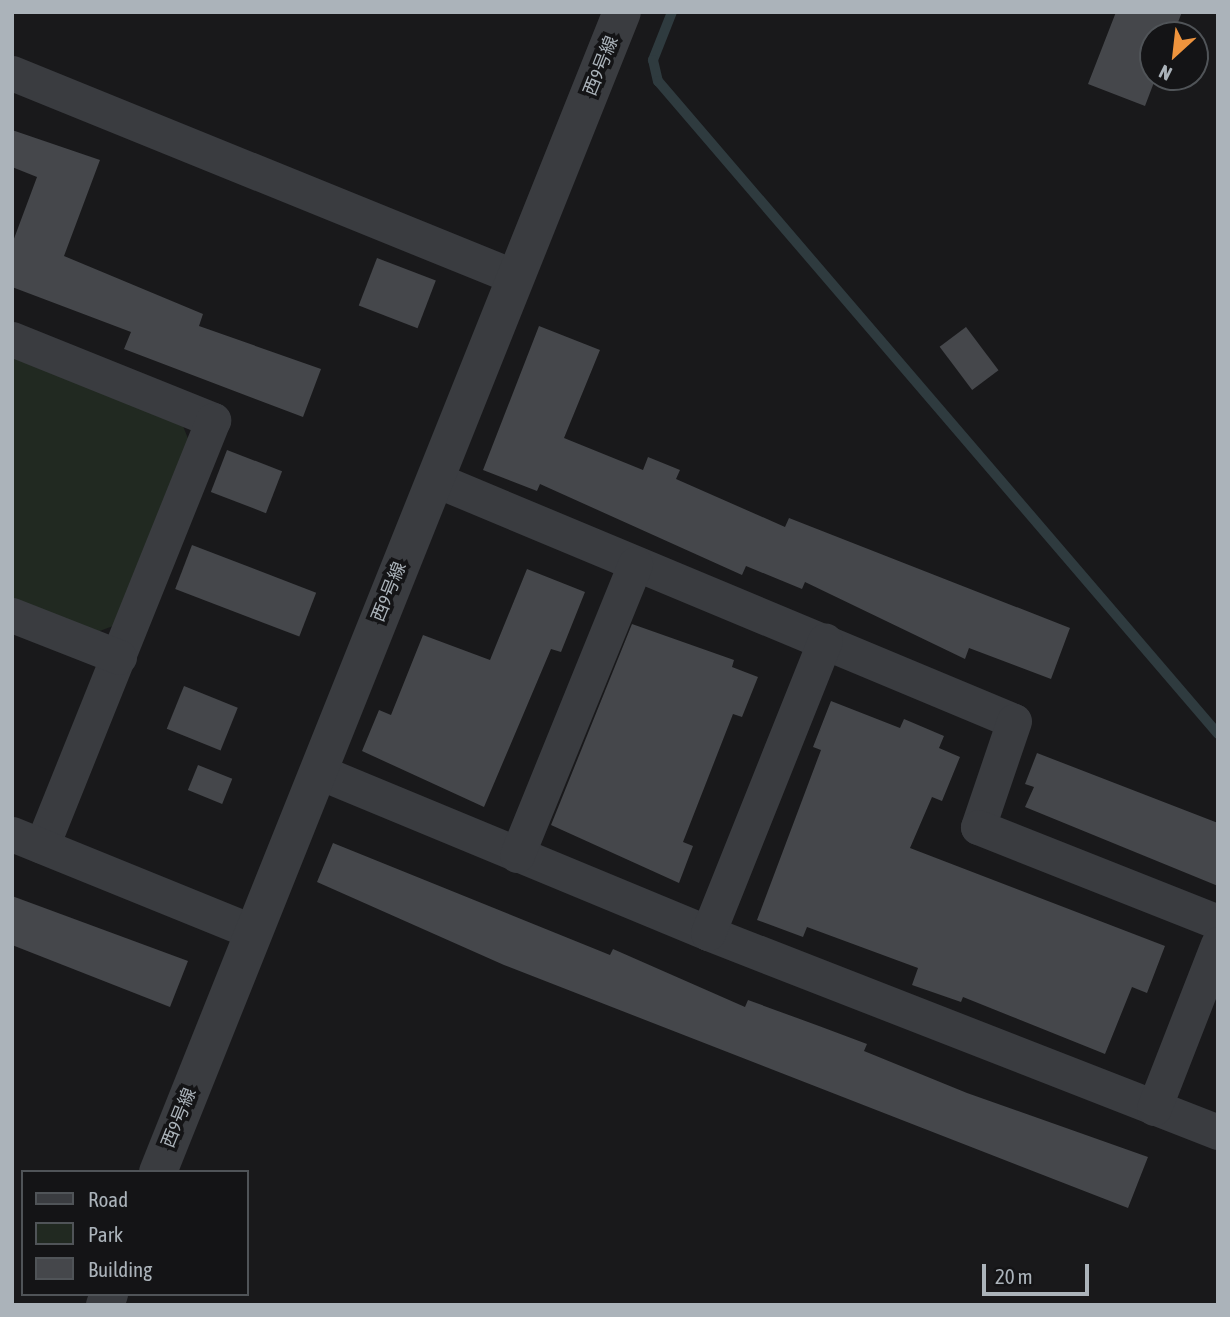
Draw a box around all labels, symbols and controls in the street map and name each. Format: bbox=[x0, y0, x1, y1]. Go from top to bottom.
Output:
north arrow bbox=[1139, 21, 1209, 91]
street label: 西9号線 bbox=[579, 33, 623, 99]
text: N bbox=[1155, 61, 1175, 85]
street label: 西9号線 bbox=[367, 559, 411, 625]
street label: 西9号線 bbox=[157, 1085, 201, 1151]
legend bbox=[21, 1170, 248, 1296]
text: Road bbox=[88, 1187, 128, 1211]
text: Park bbox=[88, 1222, 123, 1246]
scale bar bbox=[985, 1250, 1092, 1294]
text: Building bbox=[88, 1257, 152, 1281]
text: 20 m bbox=[995, 1264, 1033, 1288]

